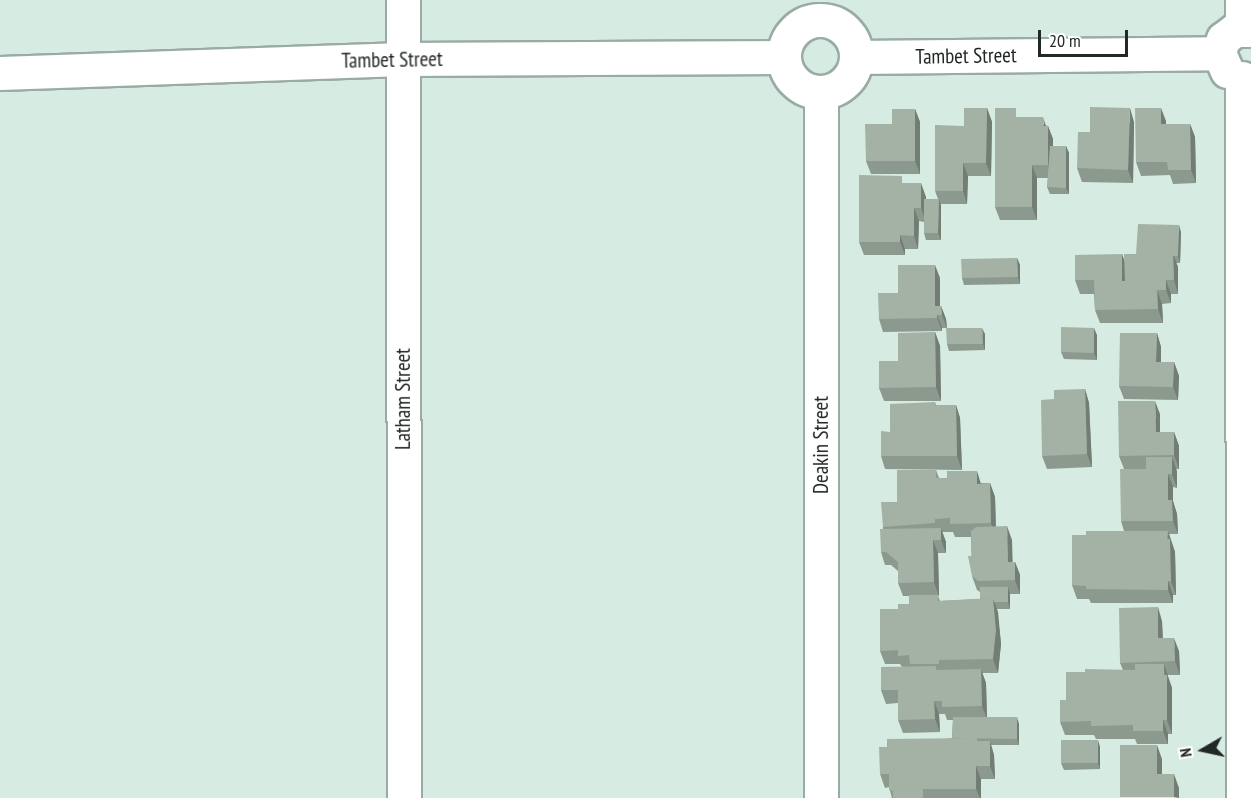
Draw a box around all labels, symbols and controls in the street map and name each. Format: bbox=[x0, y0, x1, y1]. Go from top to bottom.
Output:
scale bar bbox=[1041, 18, 1131, 56]
text: 20 m bbox=[1049, 29, 1081, 52]
street label: Tambet Street bbox=[915, 43, 1017, 69]
street label: Tambet Street bbox=[341, 47, 443, 73]
street label: Latham Street bbox=[390, 348, 416, 450]
street label: Deakin Street bbox=[808, 396, 834, 494]
north arrow bbox=[1173, 720, 1233, 780]
text: N bbox=[1175, 747, 1196, 759]

